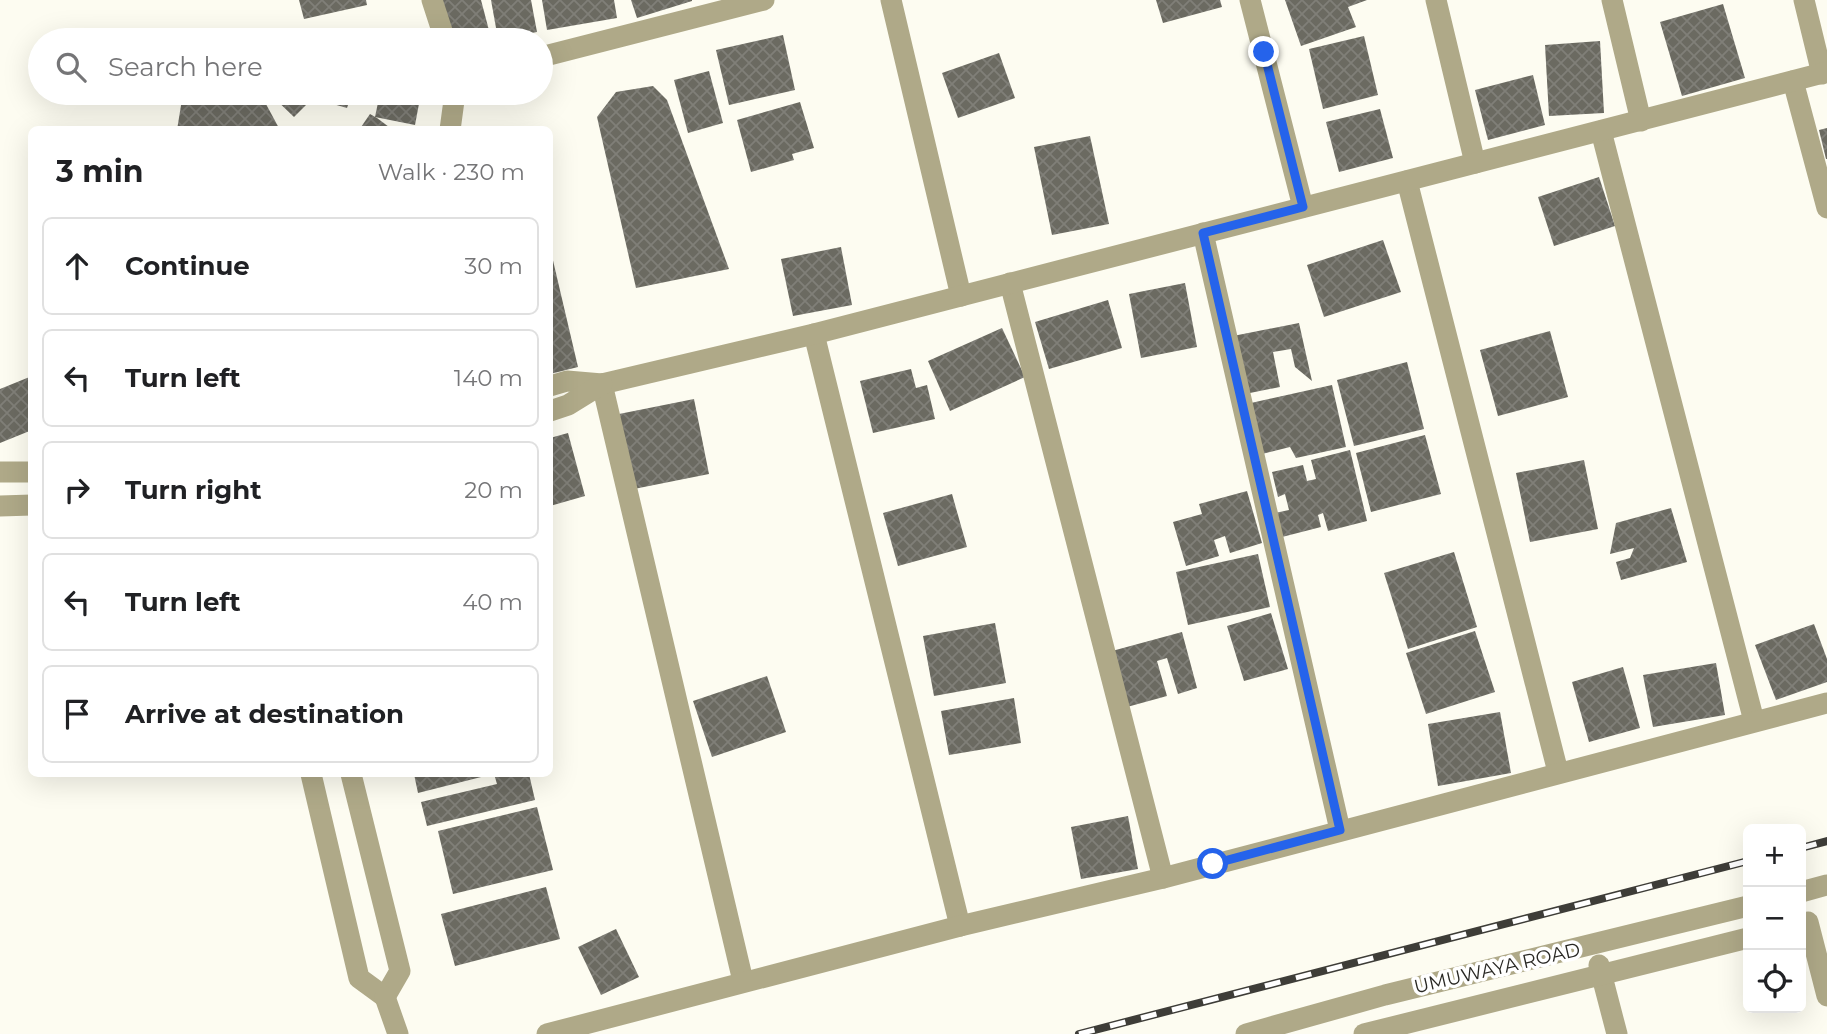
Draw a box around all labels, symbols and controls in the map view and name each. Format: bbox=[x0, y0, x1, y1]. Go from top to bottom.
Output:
search box bbox=[28, 28, 553, 105]
route end bbox=[1248, 36, 1279, 67]
icon: search bbox=[52, 48, 90, 86]
text: Search here bbox=[108, 51, 263, 83]
text: 3 min bbox=[56, 153, 143, 190]
text: Walk · 230 m bbox=[378, 158, 525, 186]
icon: ahead bbox=[58, 247, 96, 285]
text: Continue bbox=[125, 250, 250, 282]
text: 30 m bbox=[464, 252, 523, 280]
icon: left bbox=[58, 359, 96, 397]
text: Turn left bbox=[125, 362, 241, 394]
text: 140 m bbox=[454, 364, 523, 392]
icon: right bbox=[58, 471, 96, 509]
text: Turn right bbox=[125, 474, 261, 506]
text: 20 m bbox=[464, 476, 523, 504]
icon: left bbox=[58, 583, 96, 621]
text: Turn left bbox=[125, 586, 241, 618]
text: 40 m bbox=[462, 588, 523, 616]
icon: arrive bbox=[58, 695, 96, 733]
text: Arrive at destination bbox=[125, 698, 404, 730]
map controls bbox=[1743, 824, 1806, 1013]
button: + bbox=[1743, 824, 1806, 887]
route start bbox=[1197, 848, 1228, 879]
button: − bbox=[1743, 887, 1806, 950]
street label: UMUWAYA ROAD bbox=[1412, 938, 1582, 998]
button: locate bbox=[1743, 950, 1806, 1013]

